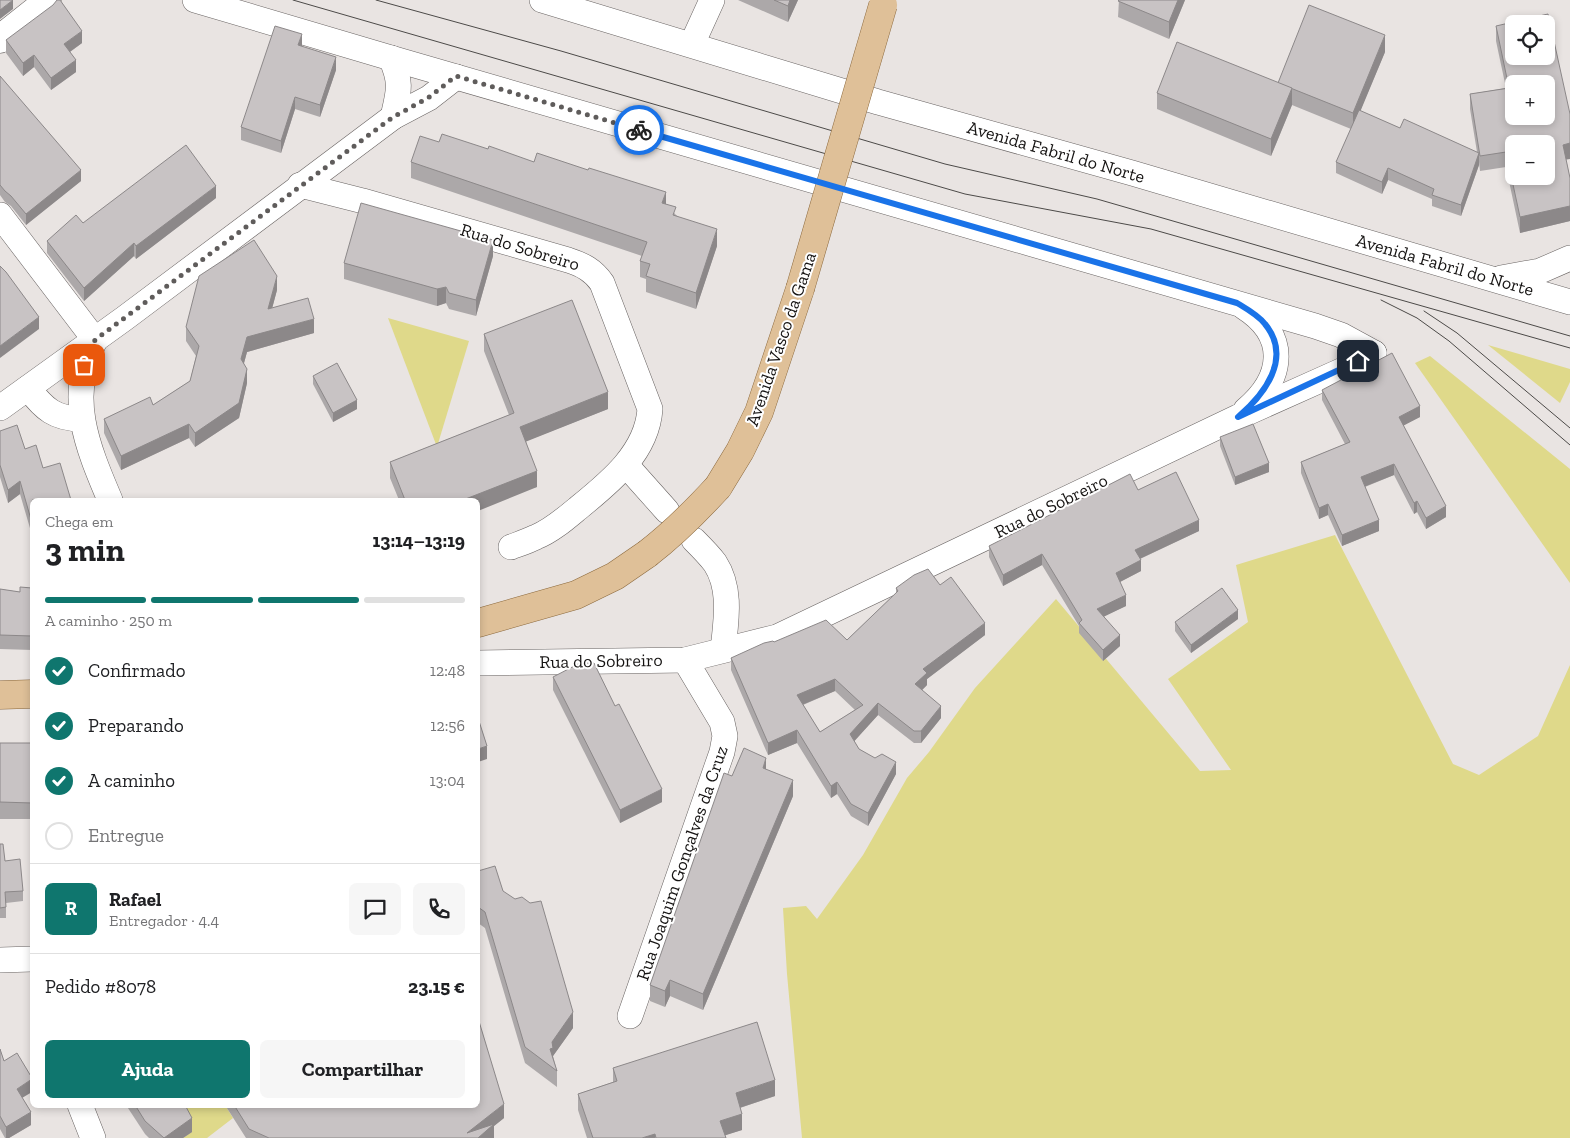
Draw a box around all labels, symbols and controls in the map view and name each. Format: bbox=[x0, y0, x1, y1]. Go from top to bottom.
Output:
map controls bbox=[1505, 15, 1555, 185]
button: locate bbox=[1505, 15, 1555, 65]
button: + bbox=[1505, 75, 1555, 125]
courier bbox=[614, 105, 664, 155]
icon: bike bbox=[625, 116, 653, 144]
street label: Avenida Fabril do Norte bbox=[965, 116, 1147, 188]
button: − bbox=[1505, 135, 1555, 185]
street label: Rua do Sobreiro bbox=[458, 218, 582, 276]
street label: Avenida Fabril do Norte bbox=[1354, 229, 1536, 301]
street label: Avenida Vasco da Gama bbox=[741, 249, 821, 429]
pin bbox=[1337, 340, 1379, 382]
pin bbox=[63, 344, 105, 386]
icon: home bbox=[1344, 347, 1372, 375]
icon: bag bbox=[70, 351, 98, 379]
street label: Rua do Sobreiro bbox=[991, 469, 1111, 543]
text: Chega em bbox=[45, 512, 113, 531]
text: 13:14–13:19 bbox=[373, 529, 465, 552]
text: 3 min bbox=[45, 531, 125, 569]
text: A caminho · 250 m bbox=[45, 611, 172, 630]
street label: Rua do Sobreiro bbox=[539, 649, 663, 673]
icon: check bbox=[45, 657, 73, 685]
text: Confirmado bbox=[88, 659, 185, 682]
text: 12:48 bbox=[430, 661, 465, 680]
icon: check bbox=[45, 712, 73, 740]
text: Preparando bbox=[88, 714, 184, 737]
text: 12:56 bbox=[430, 716, 465, 735]
street label: Rua Joaquim Gonçalves da Cruz bbox=[631, 743, 733, 983]
icon: check bbox=[45, 767, 73, 795]
text: A caminho bbox=[88, 769, 175, 792]
text: 13:04 bbox=[430, 771, 465, 790]
text: Entregue bbox=[88, 824, 164, 847]
button: chat bbox=[349, 883, 401, 935]
button: phone bbox=[413, 883, 465, 935]
text: Rafael bbox=[109, 888, 161, 911]
text: R bbox=[65, 897, 77, 920]
text: Entregador · 4.4 bbox=[109, 911, 219, 930]
text: Pedido #8078 bbox=[45, 975, 156, 998]
text: 23.15 € bbox=[408, 975, 465, 998]
button: Ajuda bbox=[45, 1040, 250, 1098]
button: Compartilhar bbox=[260, 1040, 465, 1098]

